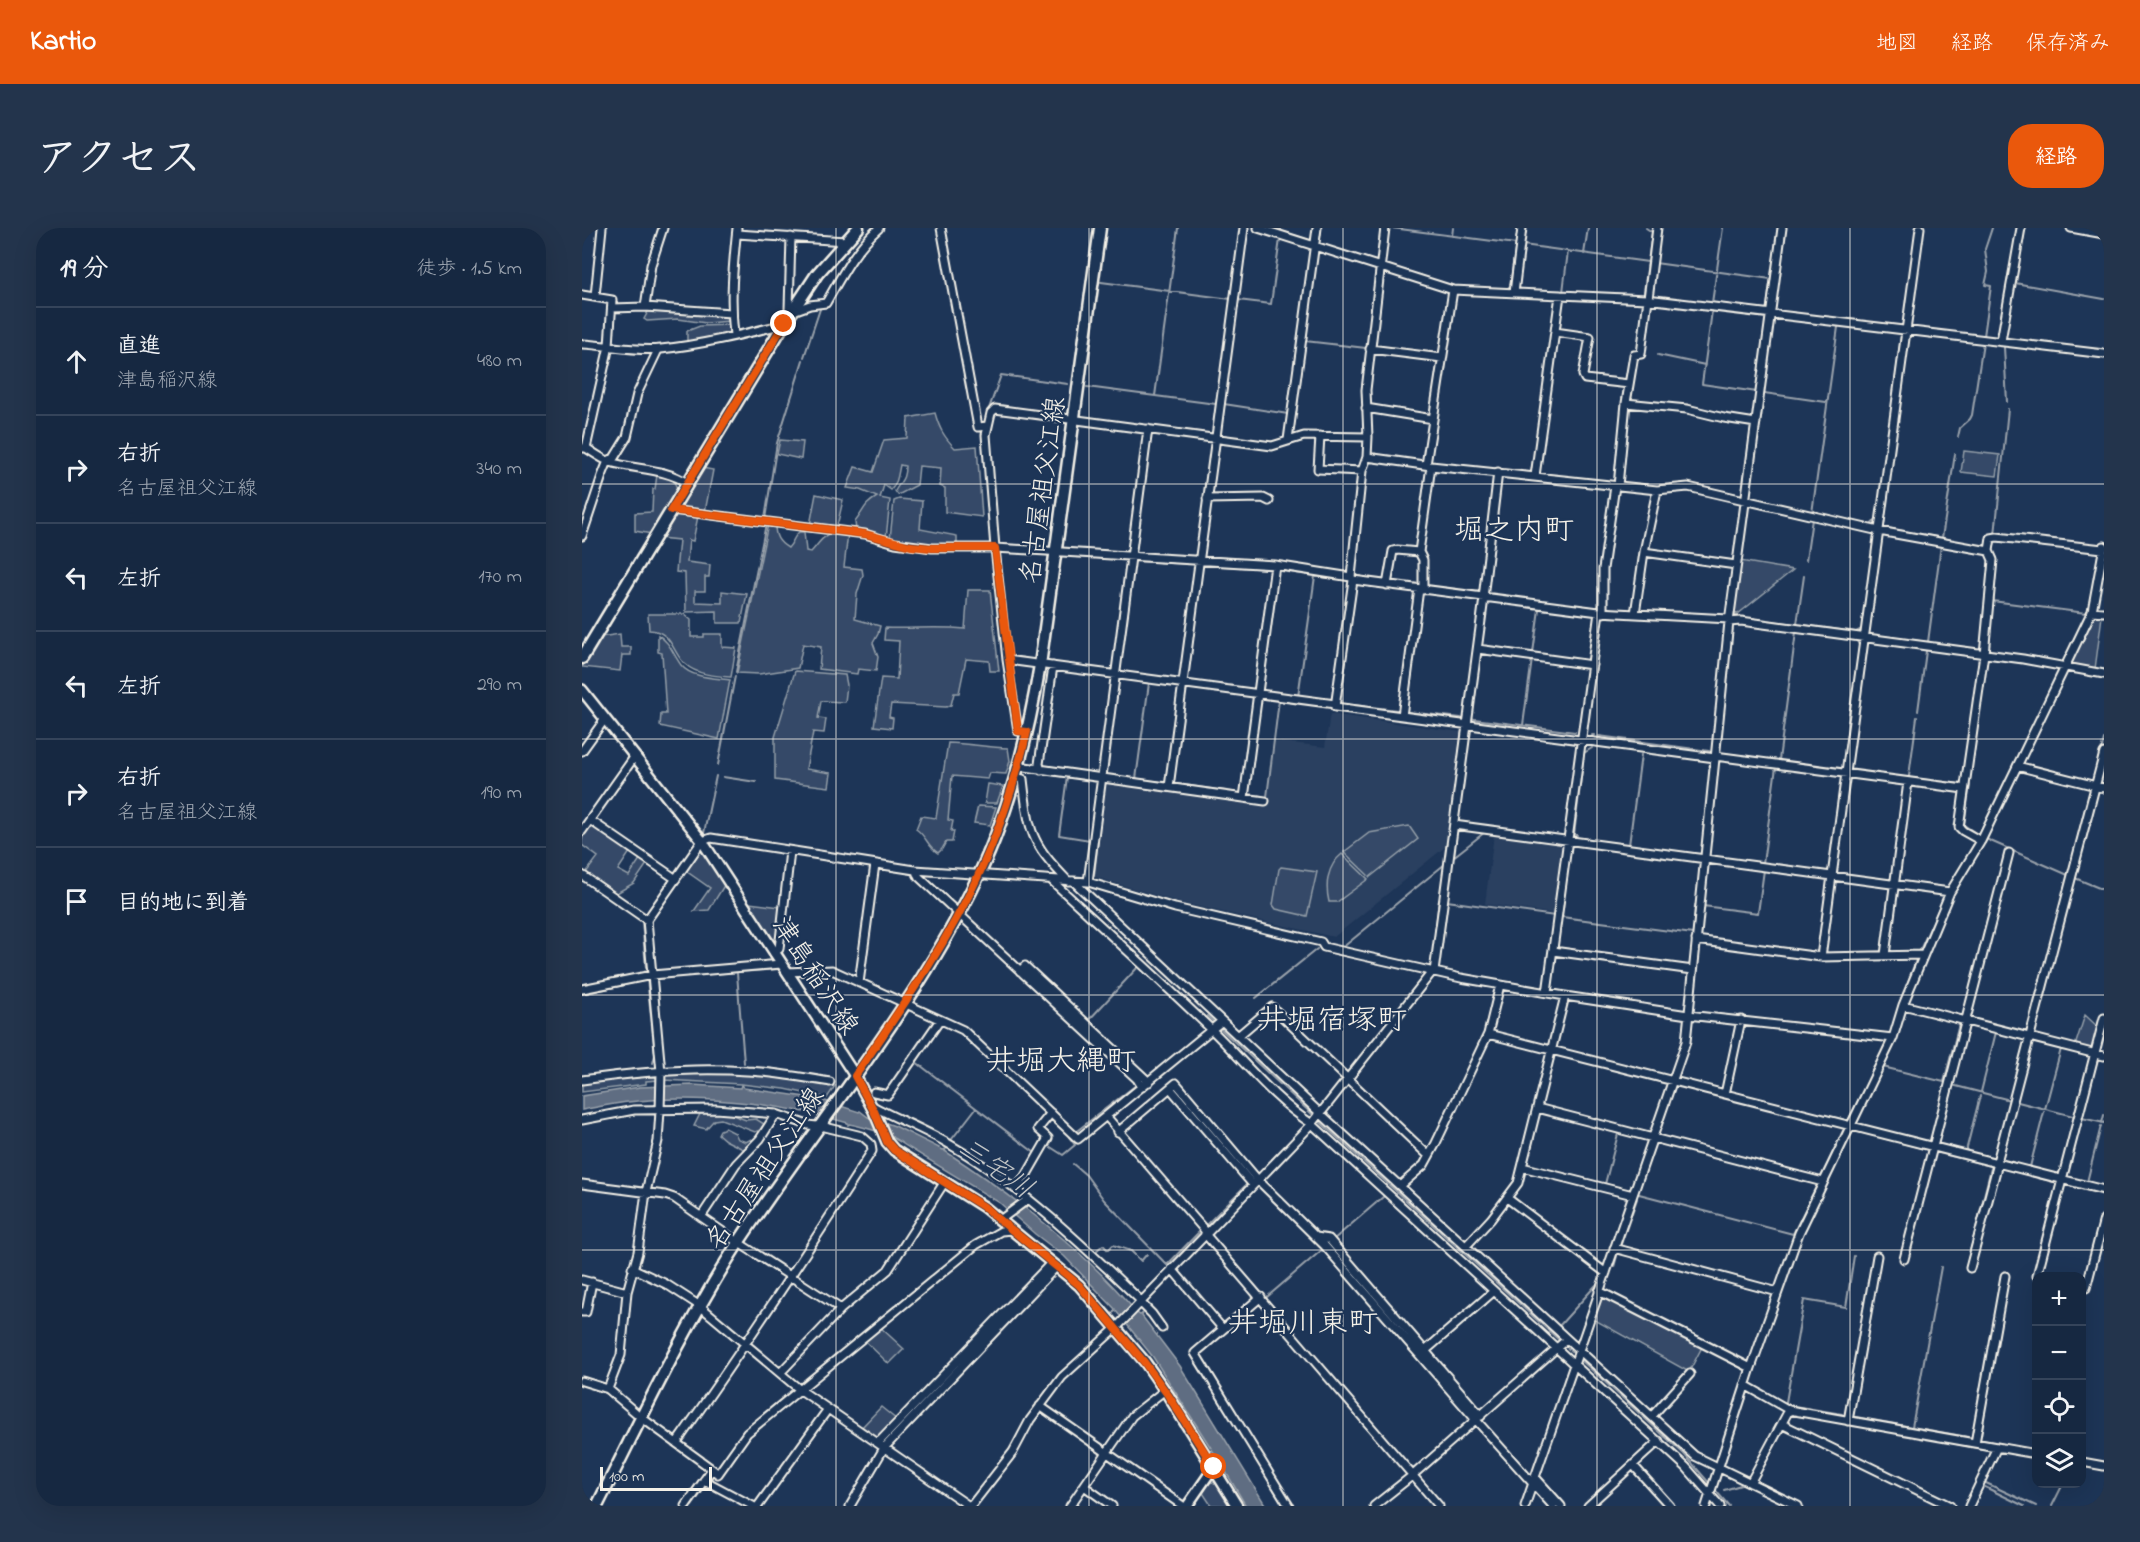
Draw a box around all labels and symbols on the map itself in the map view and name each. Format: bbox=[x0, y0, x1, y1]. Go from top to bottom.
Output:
route end bbox=[770, 310, 796, 336]
street label: 名古屋祖父江線 bbox=[1012, 394, 1077, 587]
district label: 堀之内町 bbox=[1454, 510, 1574, 554]
street label: 津島稲沢線 bbox=[761, 909, 867, 1044]
district label: 井堀宿塚町 bbox=[1257, 1000, 1407, 1044]
district label: 井堀大縄町 bbox=[986, 1041, 1136, 1085]
street label: 名古屋祖父江線 bbox=[697, 1080, 835, 1259]
water label: 三宅川 bbox=[949, 1129, 1041, 1211]
district label: 井堀川東町 bbox=[1228, 1303, 1378, 1347]
route start bbox=[1200, 1453, 1226, 1479]
scale bar bbox=[600, 1464, 712, 1492]

